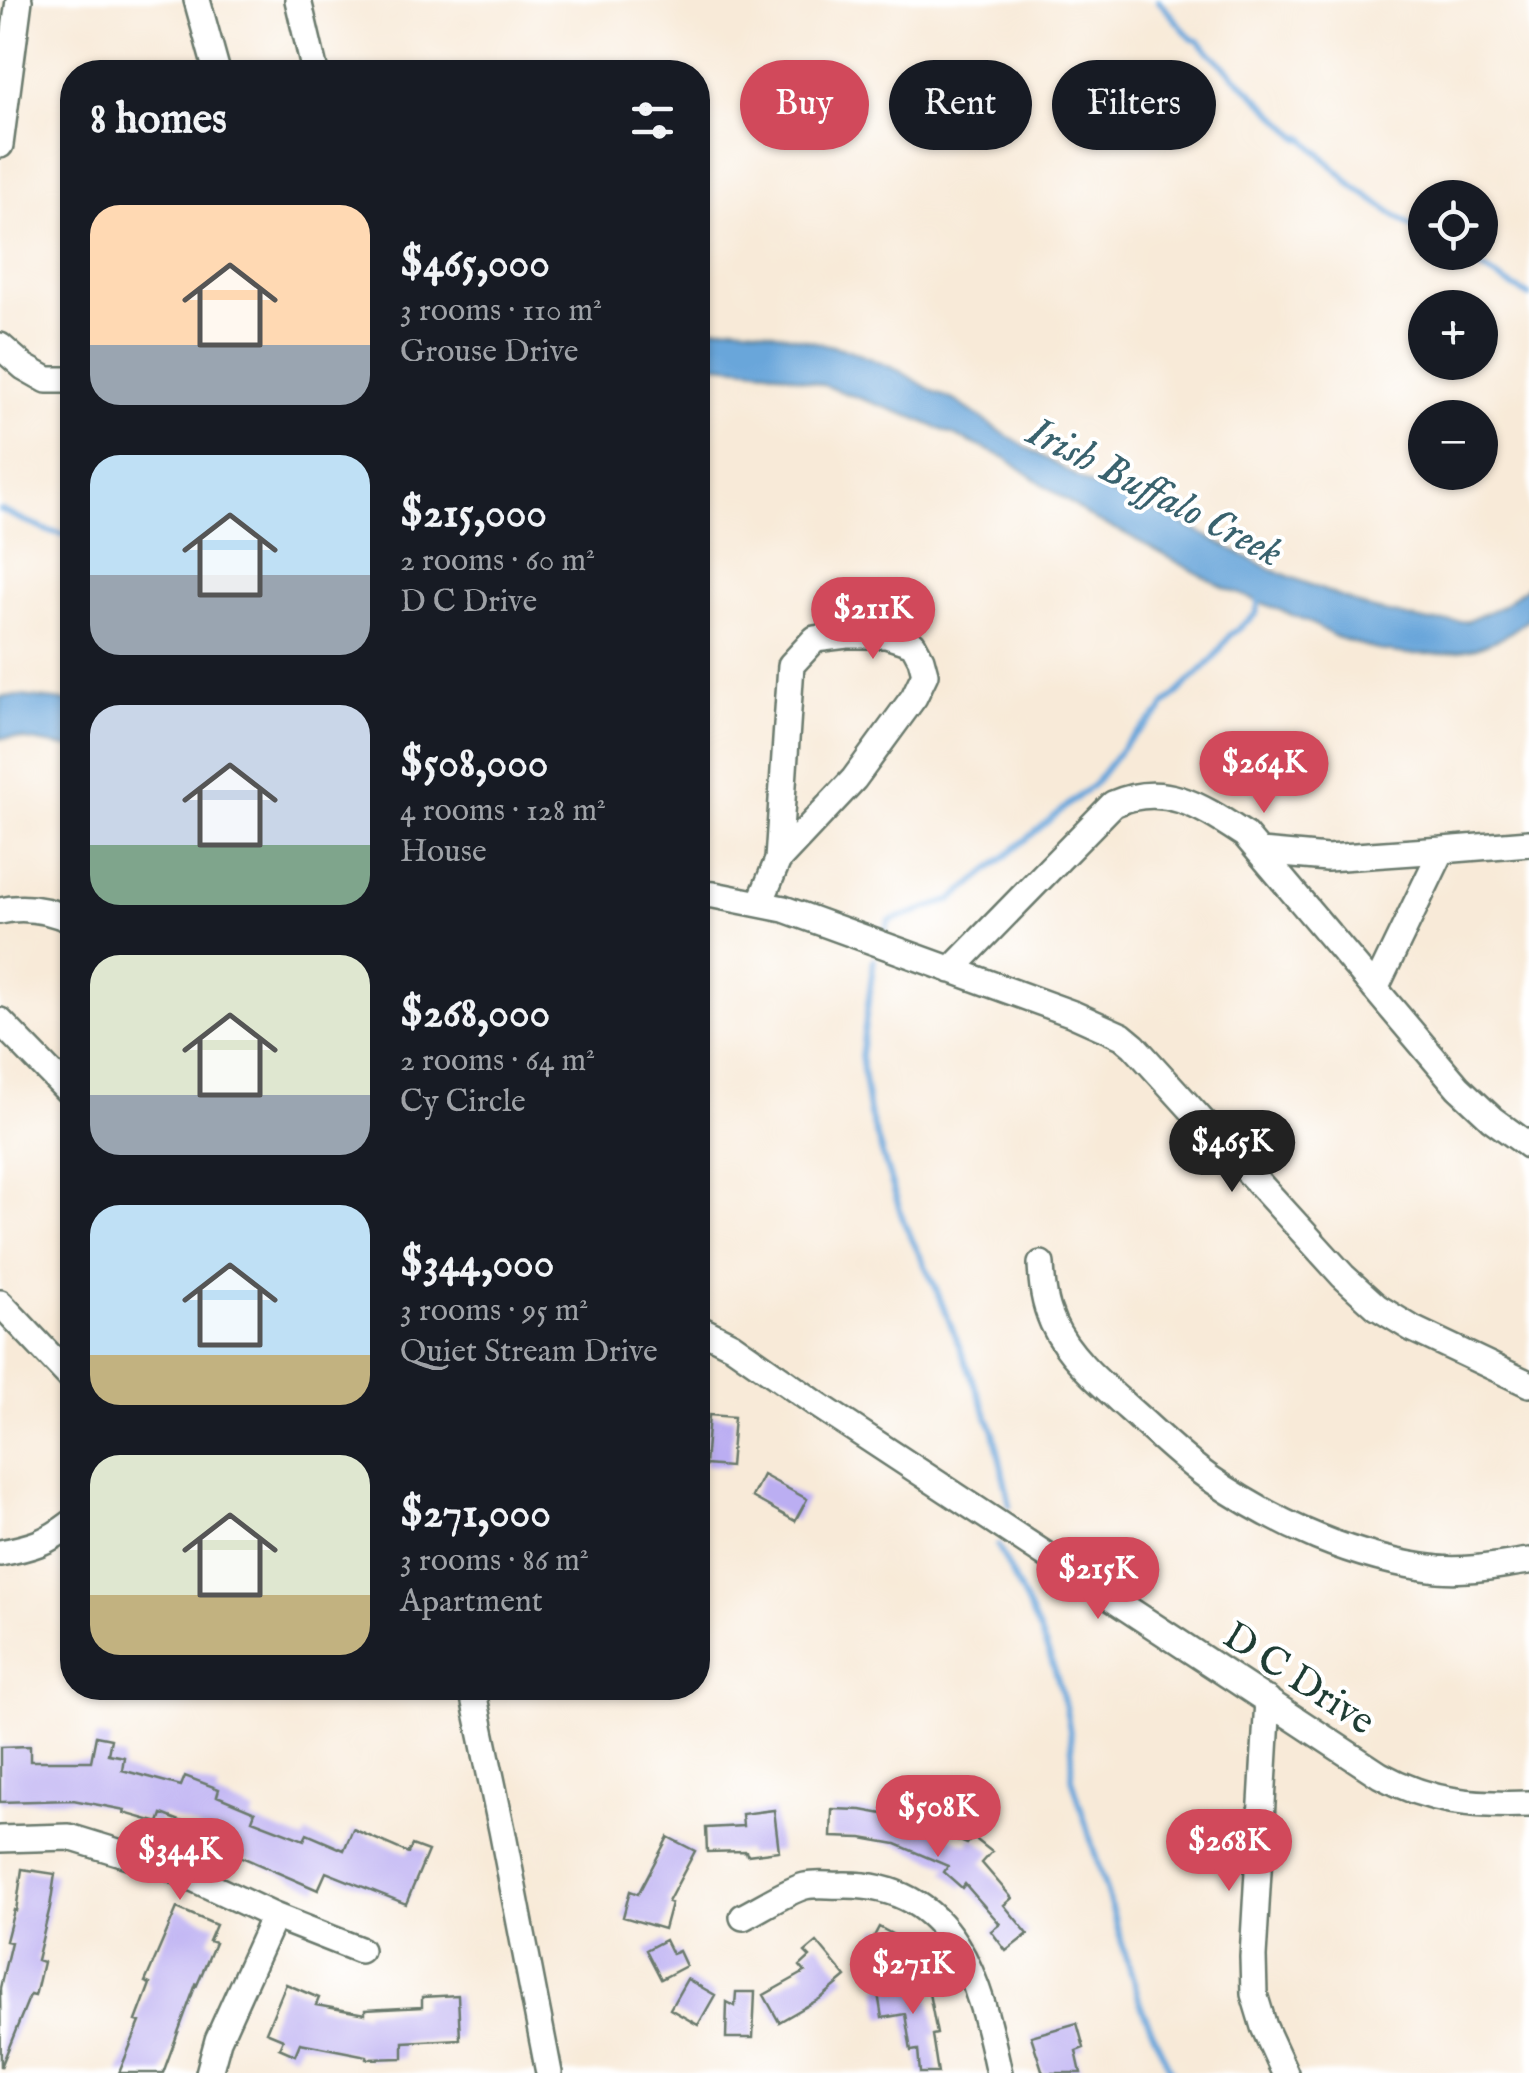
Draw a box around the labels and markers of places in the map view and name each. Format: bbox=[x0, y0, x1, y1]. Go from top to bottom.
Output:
pin: $211K bbox=[803, 577, 943, 662]
pin: $264K bbox=[1194, 731, 1334, 816]
pin: $465K bbox=[1162, 1110, 1302, 1195]
pin: $215K bbox=[1028, 1537, 1168, 1622]
pin: $508K bbox=[868, 1775, 1008, 1860]
pin: $268K bbox=[1159, 1809, 1299, 1894]
pin: $344K bbox=[110, 1818, 250, 1903]
pin: $271K bbox=[843, 1932, 983, 2017]

